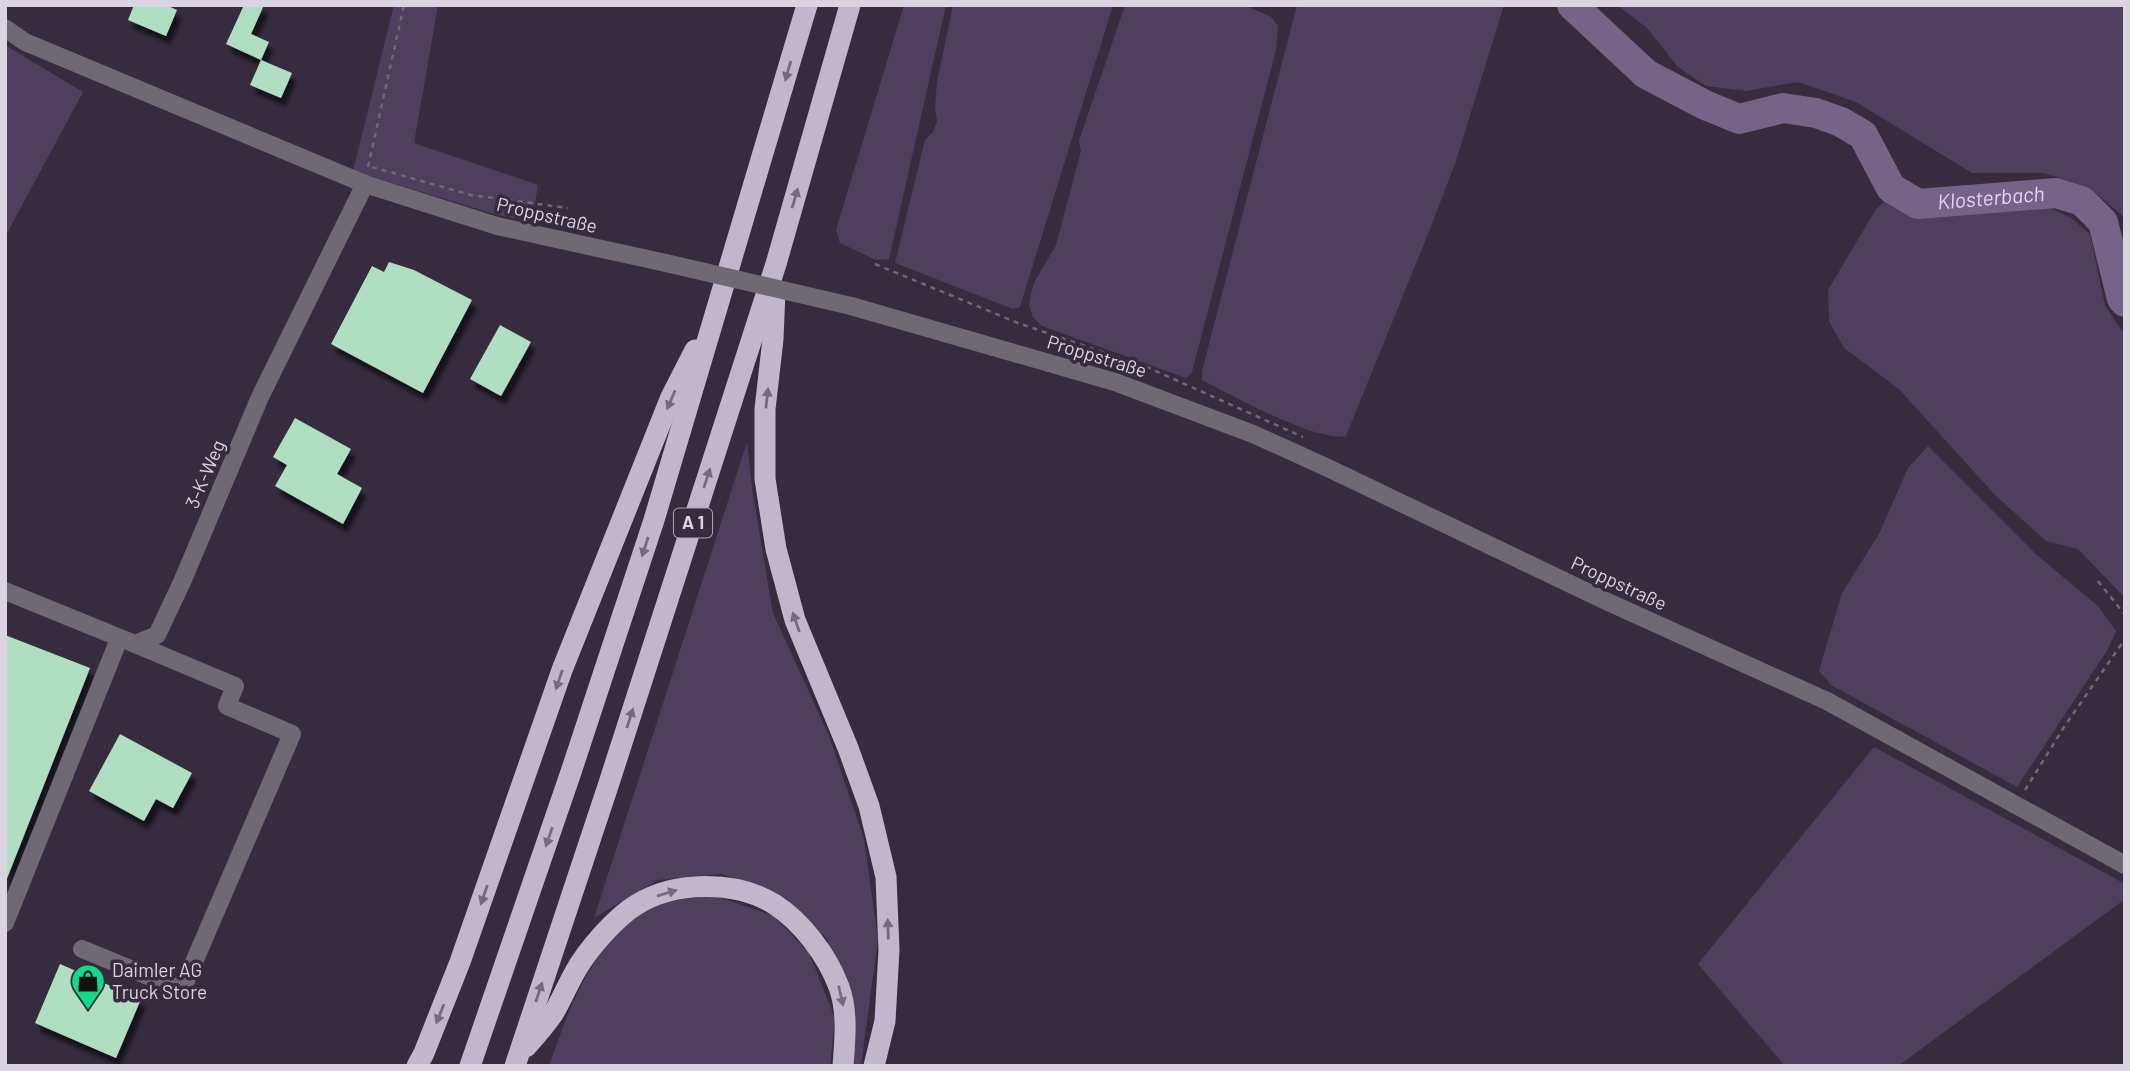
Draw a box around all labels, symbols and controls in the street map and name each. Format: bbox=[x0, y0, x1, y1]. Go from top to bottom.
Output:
one-way arrow bbox=[782, 60, 793, 82]
water label: Klosterbach bbox=[1936, 180, 2045, 213]
one-way arrow bbox=[790, 188, 800, 209]
street label: Proppstraße bbox=[494, 192, 600, 237]
street label: Proppstraße bbox=[1045, 330, 1150, 382]
one-way arrow bbox=[761, 387, 772, 409]
one-way arrow bbox=[665, 390, 677, 410]
street label: 3-K-Weg bbox=[180, 436, 229, 511]
one-way arrow bbox=[703, 467, 713, 488]
road number: A 1 bbox=[674, 508, 712, 538]
one-way arrow bbox=[639, 537, 650, 558]
street label: Proppstraße bbox=[1568, 550, 1671, 615]
one-way arrow bbox=[791, 611, 801, 632]
one-way arrow bbox=[553, 669, 564, 690]
one-way arrow bbox=[626, 707, 636, 728]
one-way arrow bbox=[543, 826, 554, 847]
one-way arrow bbox=[478, 884, 489, 905]
one-way arrow bbox=[656, 887, 677, 897]
one-way arrow bbox=[882, 918, 893, 940]
place label: Daimler AG Truck Store bbox=[112, 958, 207, 1003]
shop icon: Daimler AG Truck Store bbox=[69, 962, 107, 1011]
one-way arrow bbox=[534, 982, 545, 1003]
one-way arrow bbox=[835, 986, 846, 1008]
one-way arrow bbox=[434, 1004, 445, 1025]

